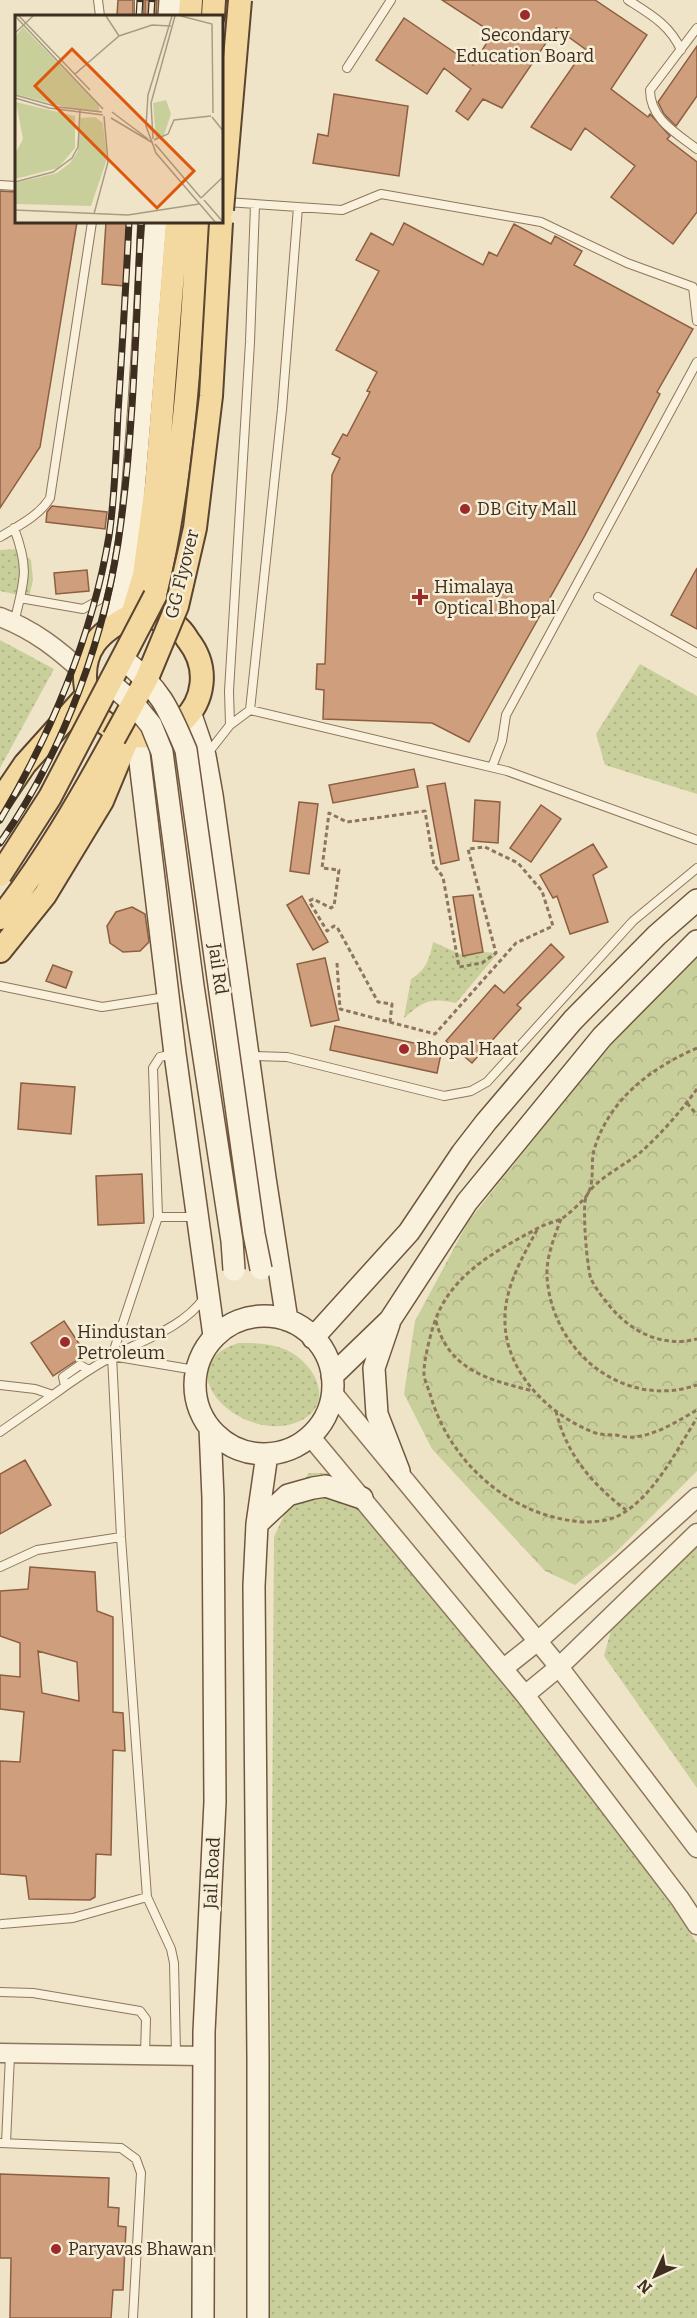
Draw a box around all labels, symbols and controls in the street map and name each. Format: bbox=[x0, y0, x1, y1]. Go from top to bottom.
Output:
marker: Secondary Education Board bbox=[518, 8, 532, 22]
inset map bbox=[15, 15, 224, 224]
place label: Secondary Education Board bbox=[456, 24, 595, 67]
place label: DB City Mall bbox=[477, 498, 577, 520]
marker: DB City Mall bbox=[458, 502, 472, 516]
street label: GG Flyover bbox=[160, 527, 204, 621]
place label: Himalaya Optical Bhopal bbox=[434, 576, 556, 619]
marker: Himalaya Optical Bhopal bbox=[411, 588, 429, 606]
street label: Jail Rd bbox=[203, 941, 233, 996]
place label: Bhopal Haat bbox=[416, 1038, 519, 1060]
marker: Bhopal Haat bbox=[397, 1042, 411, 1056]
place label: Hindustan Petroleum bbox=[77, 1321, 167, 1364]
marker: Hindustan Petroleum bbox=[58, 1335, 72, 1349]
street label: Jail Road bbox=[199, 1836, 225, 1910]
place label: Paryavas Bhawan bbox=[68, 2238, 214, 2260]
marker: Paryavas Bhawan bbox=[49, 2242, 63, 2256]
north arrow bbox=[625, 2246, 685, 2306]
text: N bbox=[634, 2275, 656, 2297]

